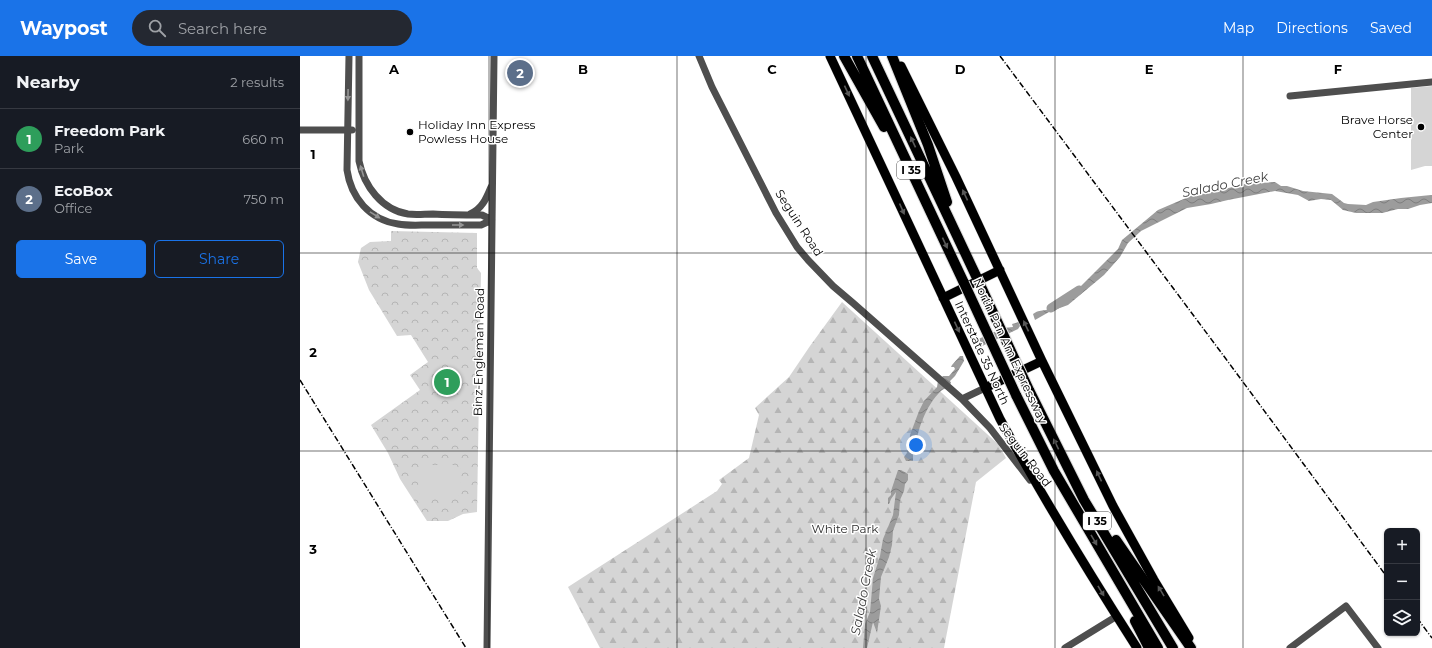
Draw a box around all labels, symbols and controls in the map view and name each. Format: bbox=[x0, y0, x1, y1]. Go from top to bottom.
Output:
search box bbox=[132, 10, 412, 46]
text: Waypost bbox=[20, 17, 108, 40]
icon: search bbox=[146, 17, 168, 39]
text: Search here bbox=[178, 19, 267, 38]
text: Map bbox=[1223, 19, 1254, 37]
text: Directions bbox=[1276, 19, 1348, 37]
text: Saved bbox=[1370, 19, 1412, 37]
pin: 2 bbox=[507, 58, 533, 88]
text: A bbox=[388, 61, 400, 77]
text: B bbox=[578, 61, 588, 77]
text: C bbox=[767, 61, 777, 77]
text: D bbox=[955, 61, 966, 77]
text: E bbox=[1145, 61, 1154, 77]
text: F bbox=[1334, 61, 1342, 77]
text: Nearby bbox=[16, 72, 80, 92]
text: 2 results bbox=[230, 74, 284, 90]
one-way arrow bbox=[844, 86, 850, 97]
one-way arrow bbox=[345, 89, 352, 101]
place label: Brave Horse Center bbox=[1341, 112, 1413, 141]
place label: Holiday Inn Express Powless House bbox=[418, 117, 536, 146]
text: Freedom Park bbox=[54, 121, 165, 140]
marker: Brave Horse Center bbox=[1416, 122, 1426, 132]
marker: Holiday Inn Express Powless House bbox=[405, 127, 415, 137]
text: 1 bbox=[26, 131, 32, 147]
text: 660 m bbox=[242, 131, 284, 147]
one-way arrow bbox=[910, 136, 916, 148]
text: Park bbox=[54, 140, 84, 156]
text: 1 bbox=[310, 146, 316, 162]
road number: I 35 bbox=[897, 161, 925, 179]
one-way arrow bbox=[359, 165, 365, 177]
water label: Salado Creek bbox=[1181, 168, 1271, 200]
text: EcoBox bbox=[54, 181, 113, 200]
street label: Seguin Road bbox=[772, 186, 827, 259]
one-way arrow bbox=[962, 190, 968, 201]
text: 2 bbox=[25, 191, 33, 207]
text: 750 m bbox=[243, 191, 284, 207]
text: Office bbox=[54, 200, 92, 216]
one-way arrow bbox=[899, 203, 905, 215]
one-way arrow bbox=[369, 212, 380, 219]
one-way arrow bbox=[452, 222, 465, 228]
one-way arrow bbox=[942, 238, 948, 249]
button: Save bbox=[16, 240, 146, 278]
button: Share bbox=[154, 240, 284, 278]
street label: North Pan Am Expressway bbox=[970, 275, 1051, 427]
street label: Binz-Engleman Road bbox=[470, 288, 487, 416]
street label: Interstate 35 North bbox=[952, 298, 1013, 407]
one-way arrow bbox=[1023, 320, 1029, 332]
one-way arrow bbox=[954, 321, 960, 333]
text: 2 bbox=[309, 344, 317, 360]
pin: 1 bbox=[434, 367, 460, 397]
street label: Seguin Road bbox=[996, 420, 1055, 490]
your location bbox=[906, 435, 926, 455]
one-way arrow bbox=[1053, 439, 1059, 450]
one-way arrow bbox=[1096, 471, 1102, 482]
road number: I 35 bbox=[1083, 512, 1111, 530]
park label: White Park bbox=[812, 521, 879, 536]
map controls bbox=[1384, 528, 1420, 636]
button: + bbox=[1384, 528, 1420, 564]
one-way arrow bbox=[1090, 534, 1097, 546]
text: 3 bbox=[308, 541, 317, 557]
water label: Salado Creek bbox=[847, 546, 879, 636]
button: − bbox=[1384, 564, 1420, 600]
one-way arrow bbox=[1097, 585, 1104, 597]
one-way arrow bbox=[1157, 585, 1164, 597]
button: layers bbox=[1384, 600, 1420, 636]

